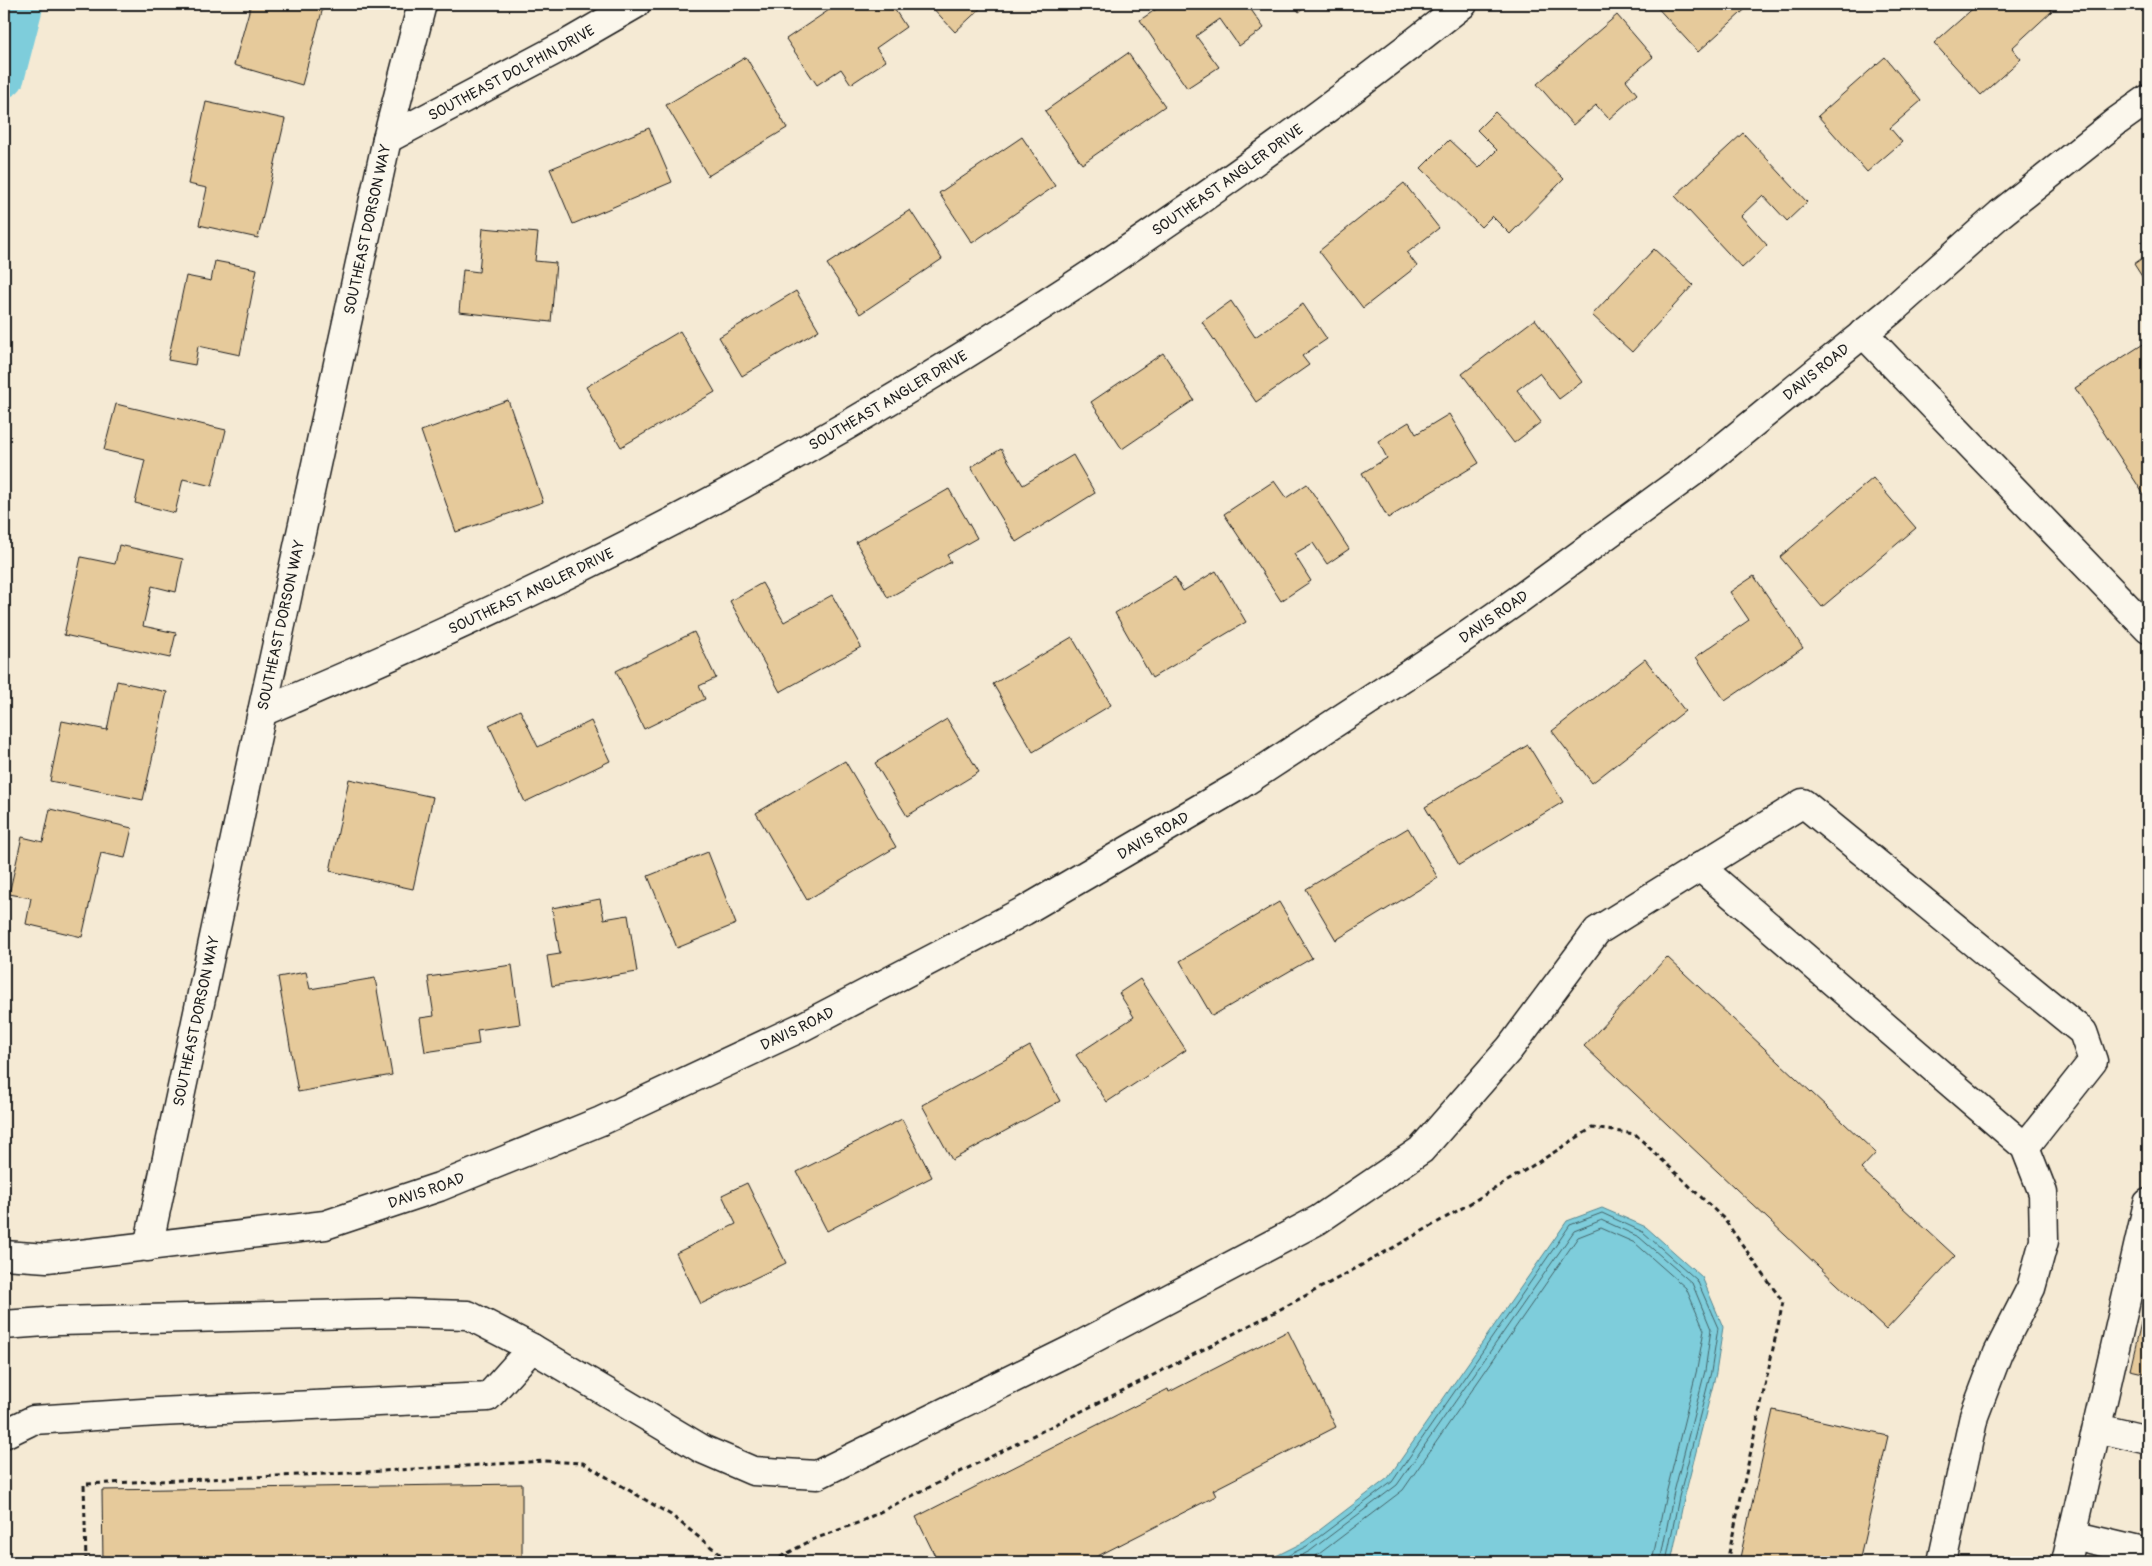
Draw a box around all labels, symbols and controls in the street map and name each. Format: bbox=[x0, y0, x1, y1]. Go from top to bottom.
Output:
street label: SOUTHEAST DOLPHIN DRIVE bbox=[425, 21, 598, 125]
street label: SOUTHEAST ANGLER DRIVE bbox=[1148, 120, 1308, 240]
street label: SOUTHEAST DORSON WAY bbox=[340, 142, 396, 316]
street label: DAVIS ROAD bbox=[1779, 340, 1853, 405]
street label: SOUTHEAST ANGLER DRIVE bbox=[806, 346, 971, 455]
street label: SOUTHEAST DORSON WAY bbox=[254, 538, 309, 712]
street label: SOUTHEAST ANGLER DRIVE bbox=[445, 544, 617, 639]
street label: DAVIS ROAD bbox=[1456, 587, 1532, 648]
street label: DAVIS ROAD bbox=[1114, 808, 1193, 864]
street label: SOUTHEAST DORSON WAY bbox=[169, 934, 224, 1108]
street label: DAVIS ROAD bbox=[757, 1003, 838, 1055]
street label: DAVIS ROAD bbox=[386, 1169, 467, 1213]

